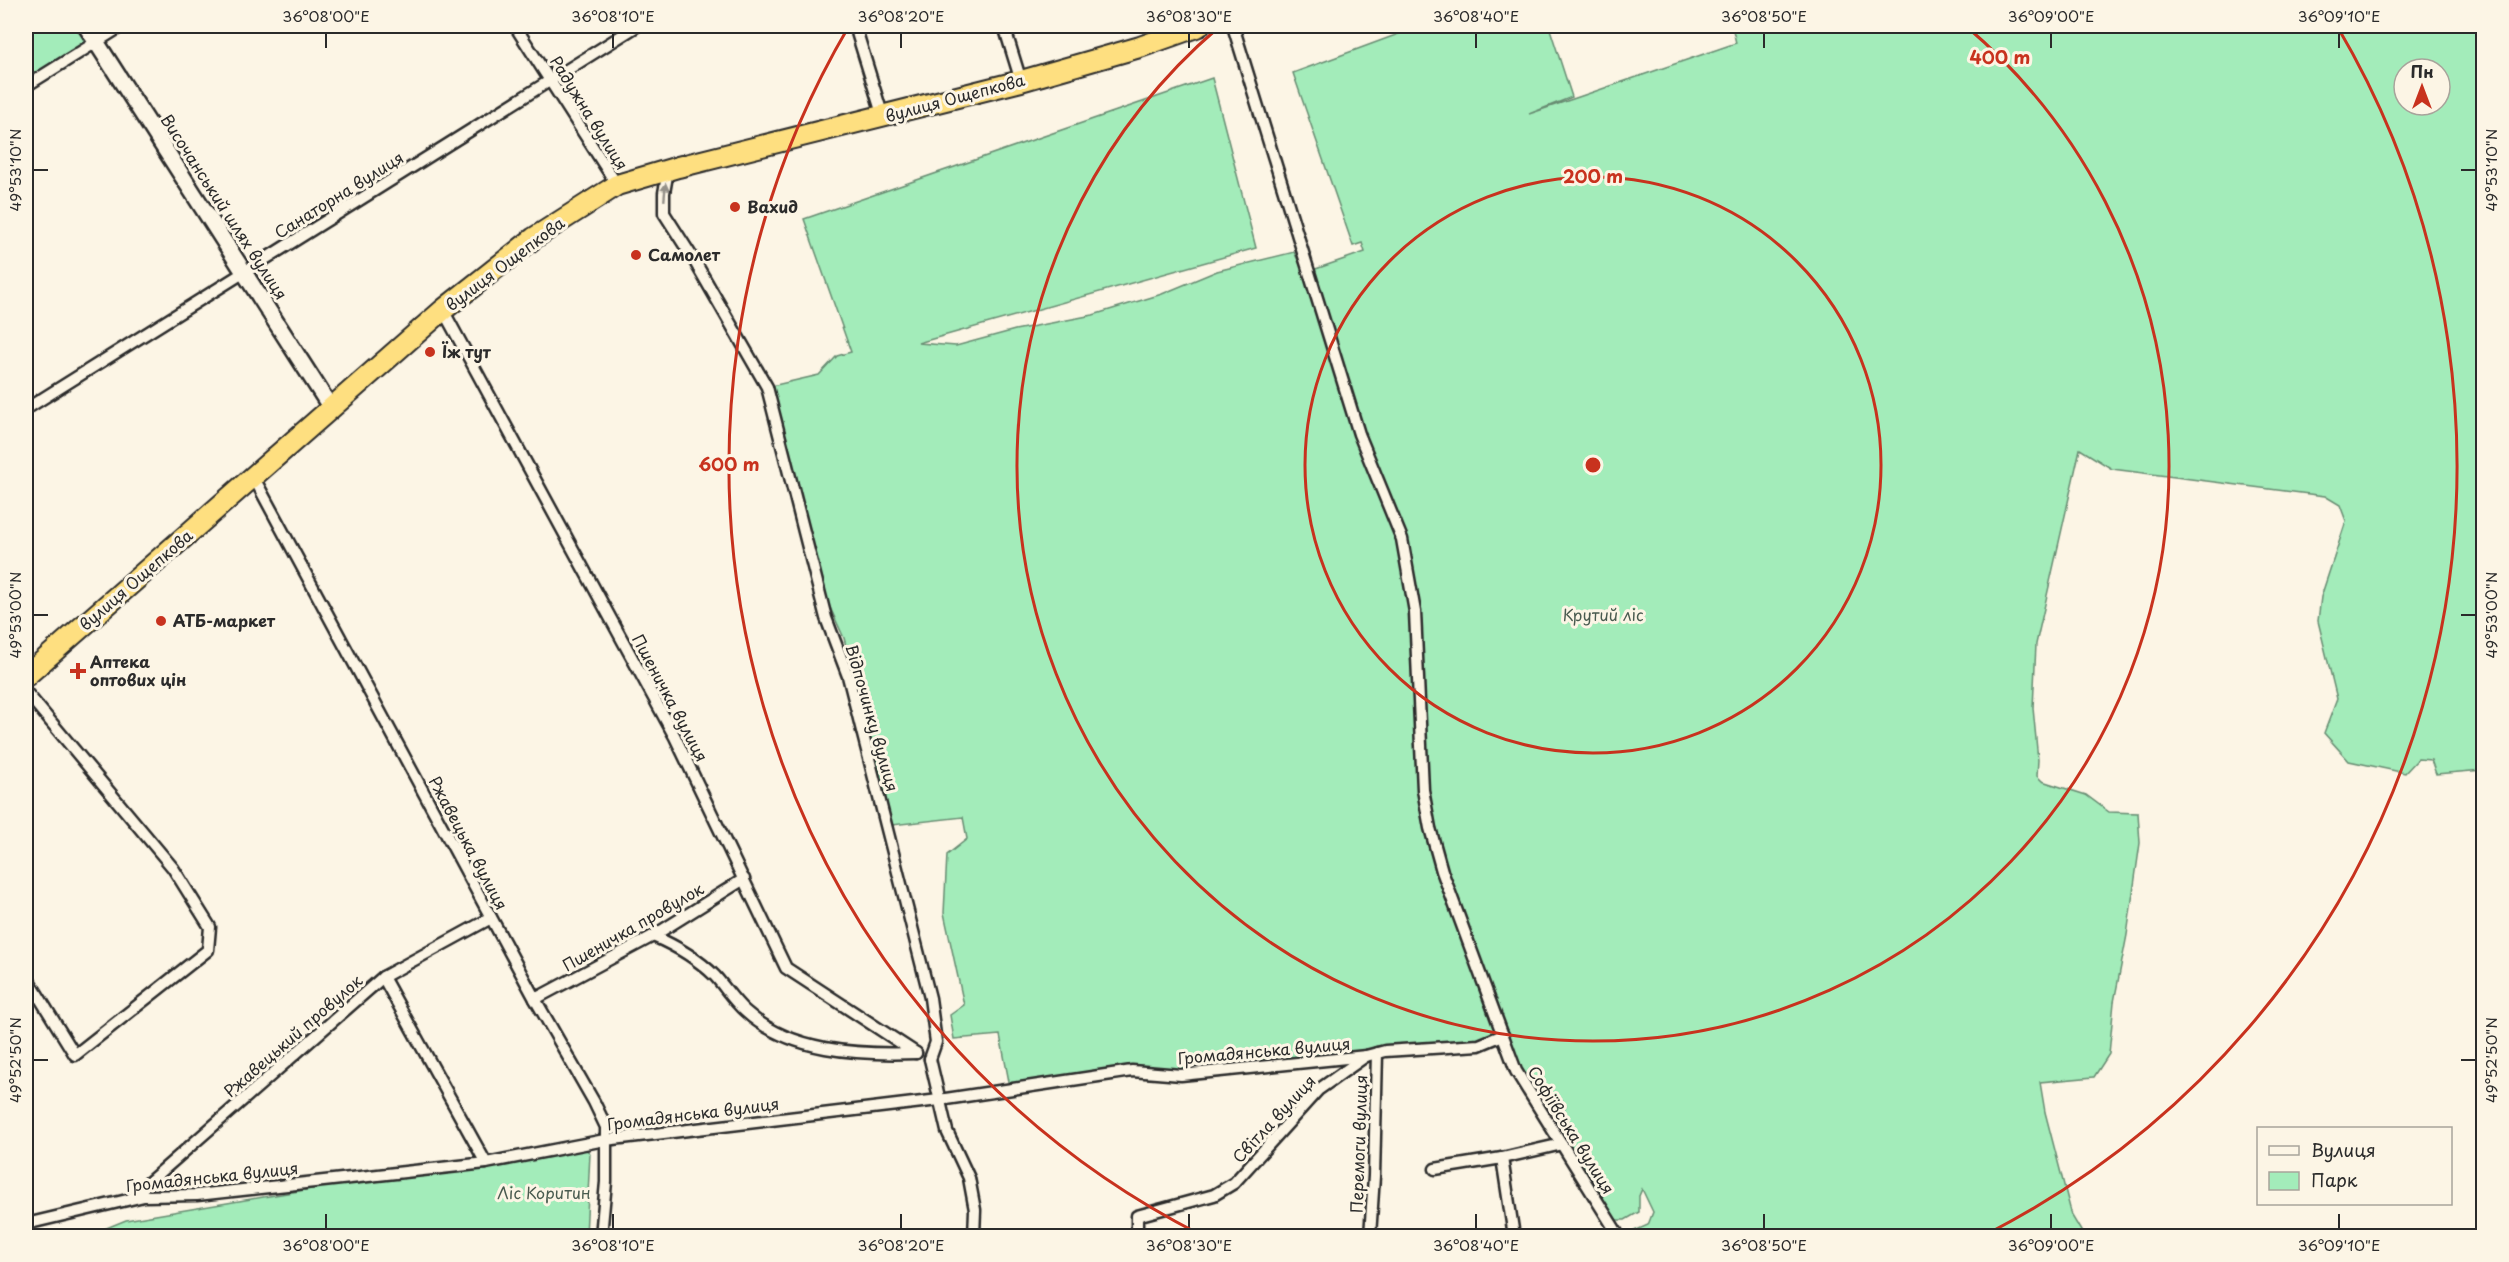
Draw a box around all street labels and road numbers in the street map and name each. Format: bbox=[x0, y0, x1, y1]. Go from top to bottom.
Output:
street label: Радужна вулиця bbox=[545, 51, 635, 174]
street label: вулиця Ощепкова bbox=[882, 67, 1027, 127]
street label: Височанський шлях вулиця bbox=[156, 109, 294, 304]
street label: Санаторна вулиця bbox=[269, 145, 408, 244]
street label: вулиця Ощепкова bbox=[440, 210, 569, 316]
street label: вулиця Ощепкова bbox=[73, 523, 197, 635]
street label: Пшеничка вулиця bbox=[627, 629, 715, 766]
street label: Відпочинку вулиця bbox=[840, 641, 905, 794]
street label: Ржавецька вулиця bbox=[423, 771, 514, 914]
street label: Пшеничка провулок bbox=[558, 876, 708, 976]
street label: Ржавецький провулок bbox=[218, 968, 367, 1102]
street label: Громадянська вулиця bbox=[1177, 1030, 1351, 1070]
street label: Софіївська вулиця bbox=[1523, 1061, 1621, 1198]
street label: Світла вулиця bbox=[1226, 1069, 1321, 1168]
street label: Перемоги вулиця bbox=[1344, 1075, 1372, 1213]
street label: Громадянська вулиця bbox=[605, 1091, 780, 1135]
street label: Громадянська вулиця bbox=[124, 1155, 299, 1197]

